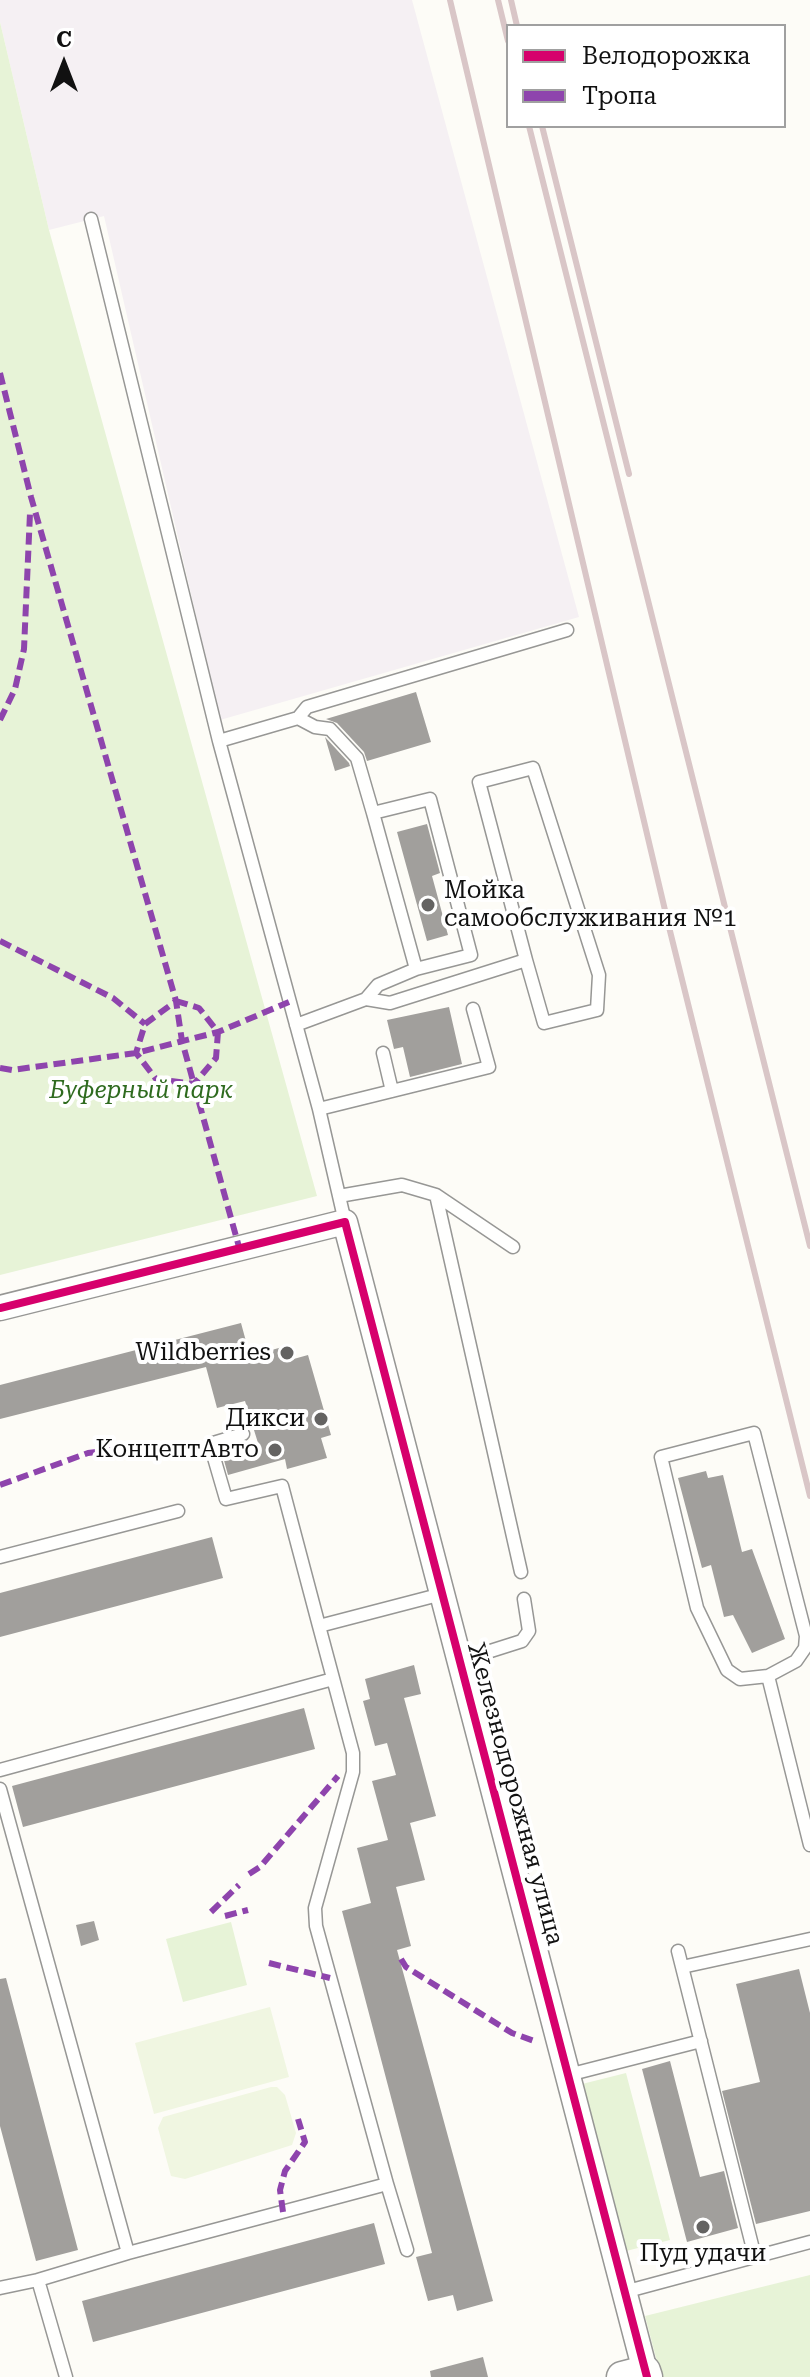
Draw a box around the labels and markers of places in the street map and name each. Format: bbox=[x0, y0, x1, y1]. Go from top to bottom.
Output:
place label: Мойка самообслуживания №1 bbox=[444, 877, 737, 933]
marker: Мойка самообслуживания №1 bbox=[419, 896, 437, 914]
place label: Wildberries bbox=[136, 1339, 271, 1367]
marker: Wildberries bbox=[278, 1344, 296, 1362]
place label: Дикси bbox=[226, 1405, 305, 1433]
marker: Дикси bbox=[312, 1410, 330, 1428]
place label: КонцептАвто bbox=[96, 1436, 259, 1464]
marker: КонцептАвто bbox=[266, 1441, 284, 1459]
marker: Пуд удачи bbox=[694, 2218, 712, 2236]
place label: Пуд удачи bbox=[640, 2240, 766, 2268]

